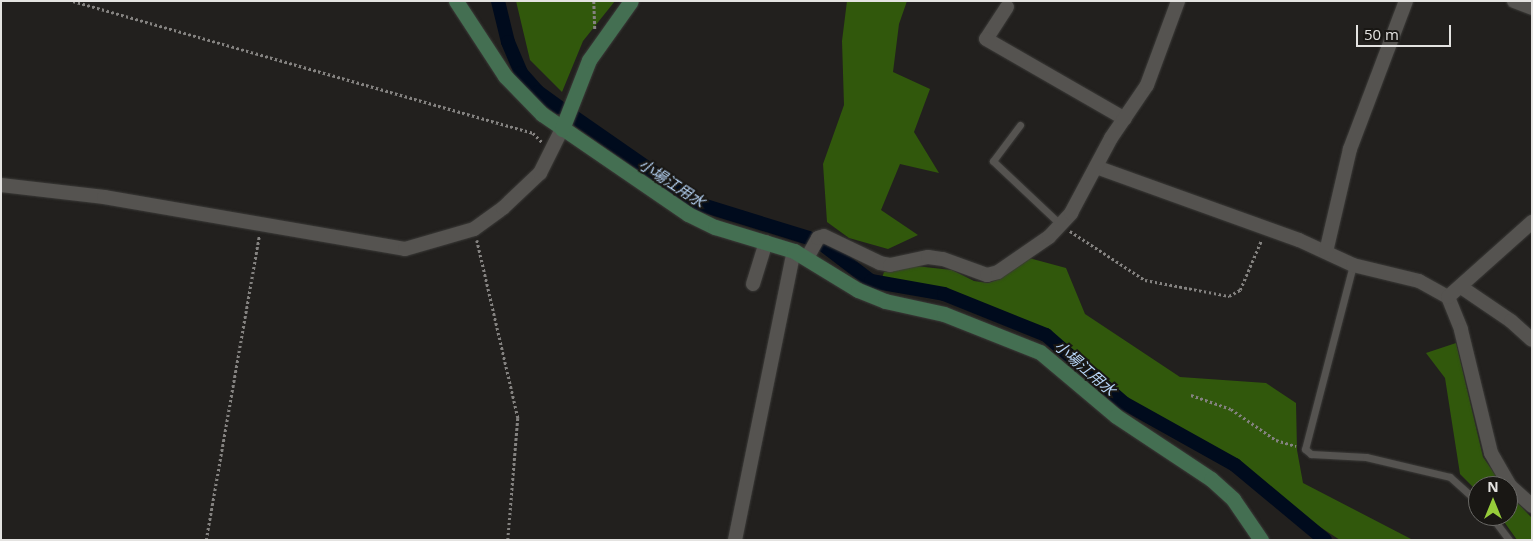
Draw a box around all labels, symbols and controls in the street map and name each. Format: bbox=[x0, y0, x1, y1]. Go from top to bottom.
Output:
scale bar bbox=[1358, 15, 1453, 47]
text: 50 m bbox=[1364, 24, 1399, 44]
water label: 小場江用水 bbox=[636, 155, 708, 211]
water label: 小場江用水 bbox=[1051, 337, 1119, 399]
north arrow bbox=[1468, 476, 1518, 526]
text: N bbox=[1487, 477, 1499, 496]

